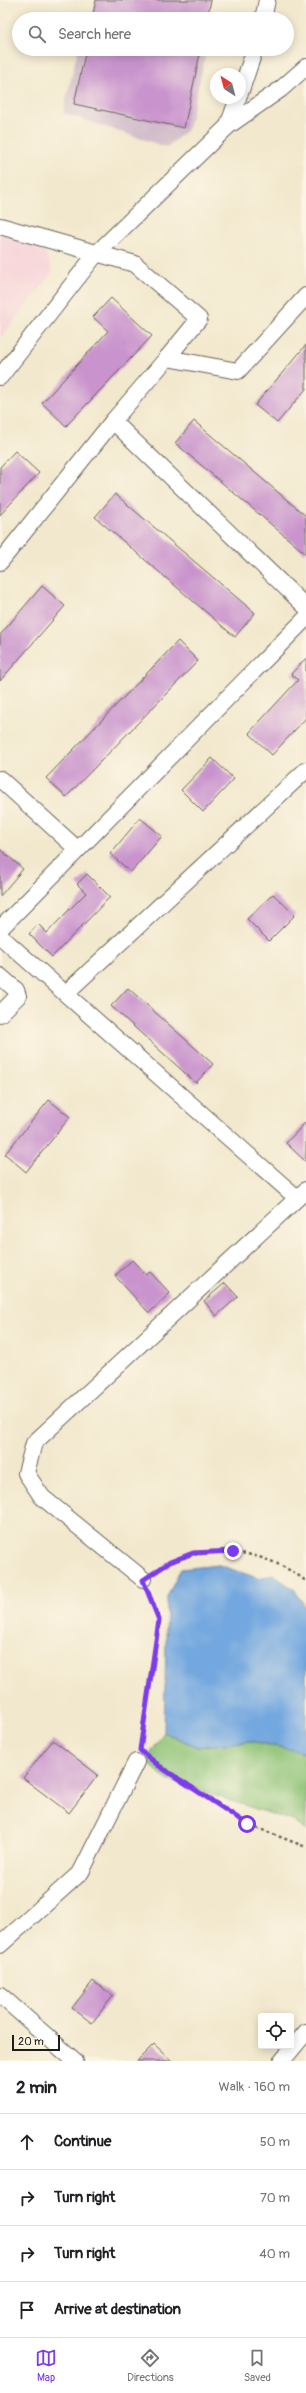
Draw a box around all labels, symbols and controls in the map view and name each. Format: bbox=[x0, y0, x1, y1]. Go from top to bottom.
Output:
search box bbox=[12, 12, 294, 56]
icon: search bbox=[26, 23, 48, 45]
text: Search here bbox=[58, 25, 131, 44]
north arrow bbox=[210, 68, 246, 104]
route end bbox=[224, 1542, 242, 1560]
route start bbox=[238, 1815, 256, 1833]
map controls bbox=[258, 2013, 294, 2049]
button: locate bbox=[258, 2013, 294, 2049]
scale bar bbox=[12, 2033, 60, 2052]
text: 20 m bbox=[18, 2035, 44, 2048]
text: 2 min bbox=[16, 2077, 57, 2098]
text: Walk · 160 m bbox=[219, 2079, 290, 2095]
icon: ahead bbox=[16, 2131, 38, 2153]
text: Continue bbox=[54, 2132, 112, 2151]
text: 50 m bbox=[260, 2134, 290, 2150]
icon: right bbox=[16, 2187, 38, 2209]
text: Turn right bbox=[54, 2188, 115, 2207]
text: 70 m bbox=[260, 2190, 290, 2206]
icon: right bbox=[16, 2243, 38, 2265]
text: Turn right bbox=[54, 2244, 115, 2263]
text: 40 m bbox=[259, 2246, 290, 2262]
icon: arrive bbox=[16, 2299, 38, 2321]
text: Arrive at destination bbox=[54, 2300, 181, 2319]
tab: Map bbox=[35, 2347, 57, 2384]
tab: Directions bbox=[127, 2347, 174, 2384]
tab: Saved bbox=[244, 2347, 271, 2384]

